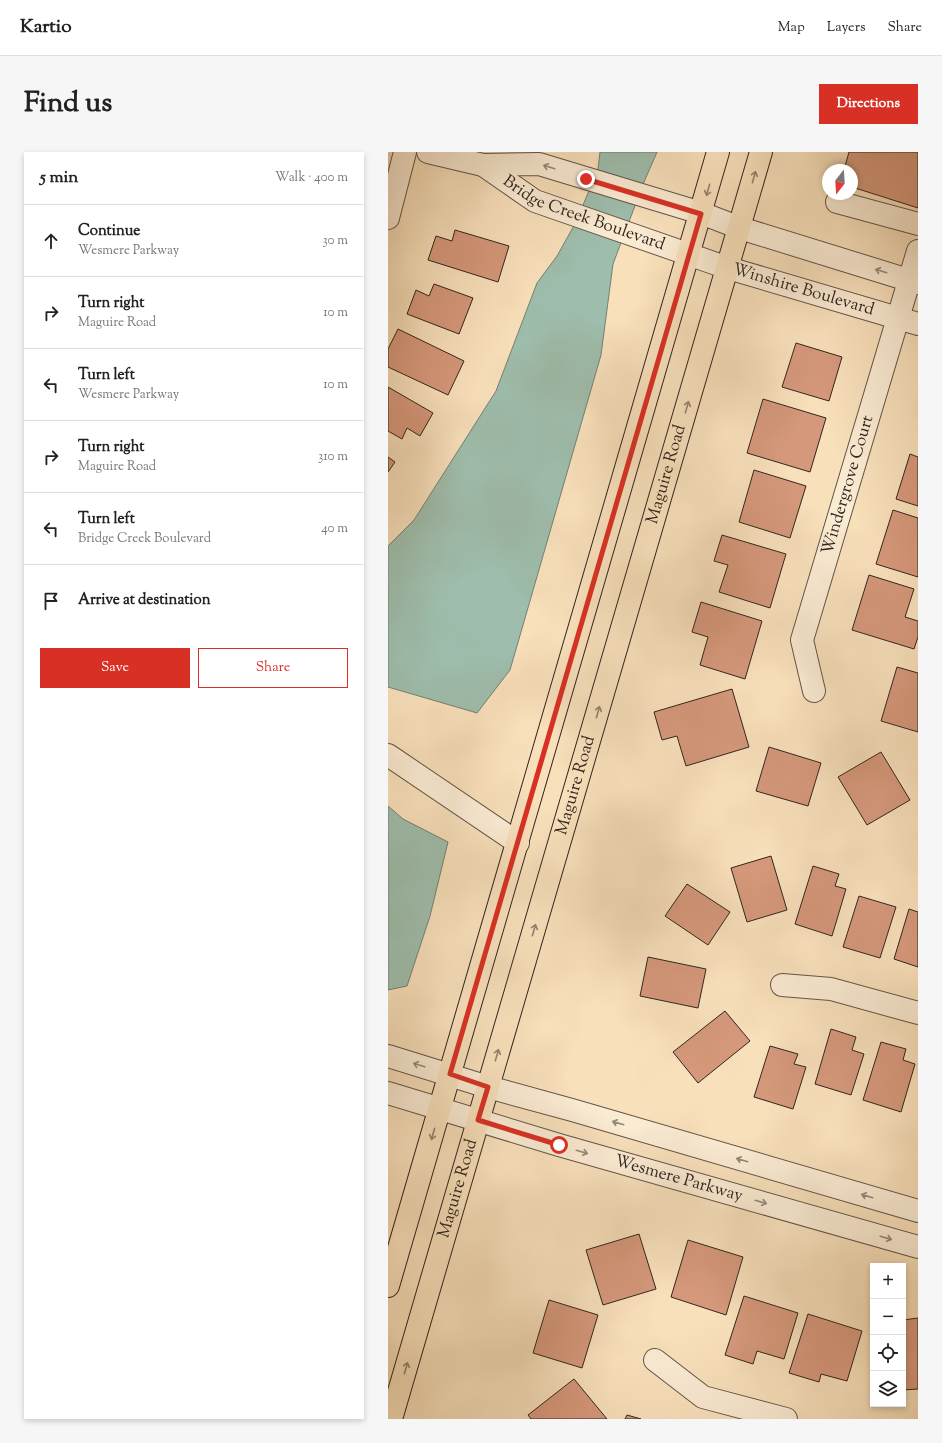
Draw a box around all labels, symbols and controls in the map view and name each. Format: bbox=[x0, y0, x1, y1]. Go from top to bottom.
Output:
text: Kartio bbox=[20, 14, 72, 41]
text: Map bbox=[778, 18, 805, 38]
text: Layers bbox=[827, 18, 865, 38]
text: Share bbox=[887, 18, 922, 38]
text: Find us bbox=[24, 84, 112, 124]
button: Directions bbox=[819, 84, 918, 124]
one-way arrow bbox=[542, 163, 555, 170]
north arrow bbox=[822, 164, 858, 200]
text: 5 min bbox=[40, 166, 78, 190]
text: Walk · 400 m bbox=[275, 169, 348, 187]
street label: Bridge Creek Boulevard bbox=[497, 170, 669, 257]
route end bbox=[577, 170, 595, 188]
one-way arrow bbox=[751, 170, 758, 183]
one-way arrow bbox=[704, 183, 711, 196]
text: Continue bbox=[78, 221, 140, 242]
icon: ahead bbox=[40, 230, 62, 252]
text: 30 m bbox=[322, 232, 348, 250]
text: Wesmere Parkway bbox=[78, 242, 179, 260]
street label: Winshire Boulevard bbox=[729, 258, 877, 323]
one-way arrow bbox=[874, 267, 887, 274]
text: Turn right bbox=[78, 293, 144, 314]
icon: right bbox=[40, 302, 62, 324]
text: 10 m bbox=[323, 304, 348, 322]
text: Maguire Road bbox=[78, 314, 156, 332]
text: Turn left bbox=[78, 365, 135, 386]
icon: left bbox=[40, 374, 62, 396]
text: 10 m bbox=[323, 376, 348, 394]
text: Wesmere Parkway bbox=[78, 386, 179, 404]
one-way arrow bbox=[684, 400, 691, 413]
street label: Windergrove Court bbox=[816, 412, 880, 558]
street label: Maguire Road bbox=[641, 422, 693, 527]
text: Turn right bbox=[78, 437, 144, 458]
icon: right bbox=[40, 446, 62, 468]
text: 310 m bbox=[318, 448, 348, 466]
text: Maguire Road bbox=[78, 458, 156, 476]
text: Turn left bbox=[78, 509, 135, 530]
icon: left bbox=[40, 518, 62, 540]
text: 40 m bbox=[321, 520, 348, 538]
text: Bridge Creek Boulevard bbox=[78, 530, 211, 548]
icon: arrive bbox=[40, 590, 62, 612]
text: Arrive at destination bbox=[78, 590, 211, 611]
button: Save bbox=[40, 648, 190, 688]
button: Share bbox=[198, 648, 348, 688]
one-way arrow bbox=[595, 705, 602, 718]
street label: Maguire Road bbox=[550, 733, 602, 838]
one-way arrow bbox=[530, 924, 538, 937]
one-way arrow bbox=[494, 1049, 501, 1062]
one-way arrow bbox=[413, 1061, 426, 1068]
one-way arrow bbox=[611, 1119, 624, 1126]
one-way arrow bbox=[429, 1128, 436, 1141]
street label: Maguire Road bbox=[432, 1136, 484, 1241]
route start bbox=[550, 1136, 568, 1154]
one-way arrow bbox=[575, 1149, 588, 1156]
street label: Wesmere Parkway bbox=[611, 1149, 746, 1209]
one-way arrow bbox=[736, 1156, 749, 1163]
one-way arrow bbox=[861, 1192, 874, 1199]
one-way arrow bbox=[754, 1199, 767, 1206]
one-way arrow bbox=[879, 1235, 892, 1242]
map controls bbox=[870, 1263, 906, 1407]
button: + bbox=[870, 1263, 906, 1299]
button: − bbox=[870, 1299, 906, 1335]
button: locate bbox=[870, 1335, 906, 1371]
one-way arrow bbox=[403, 1362, 410, 1375]
button: layers bbox=[870, 1371, 906, 1407]

